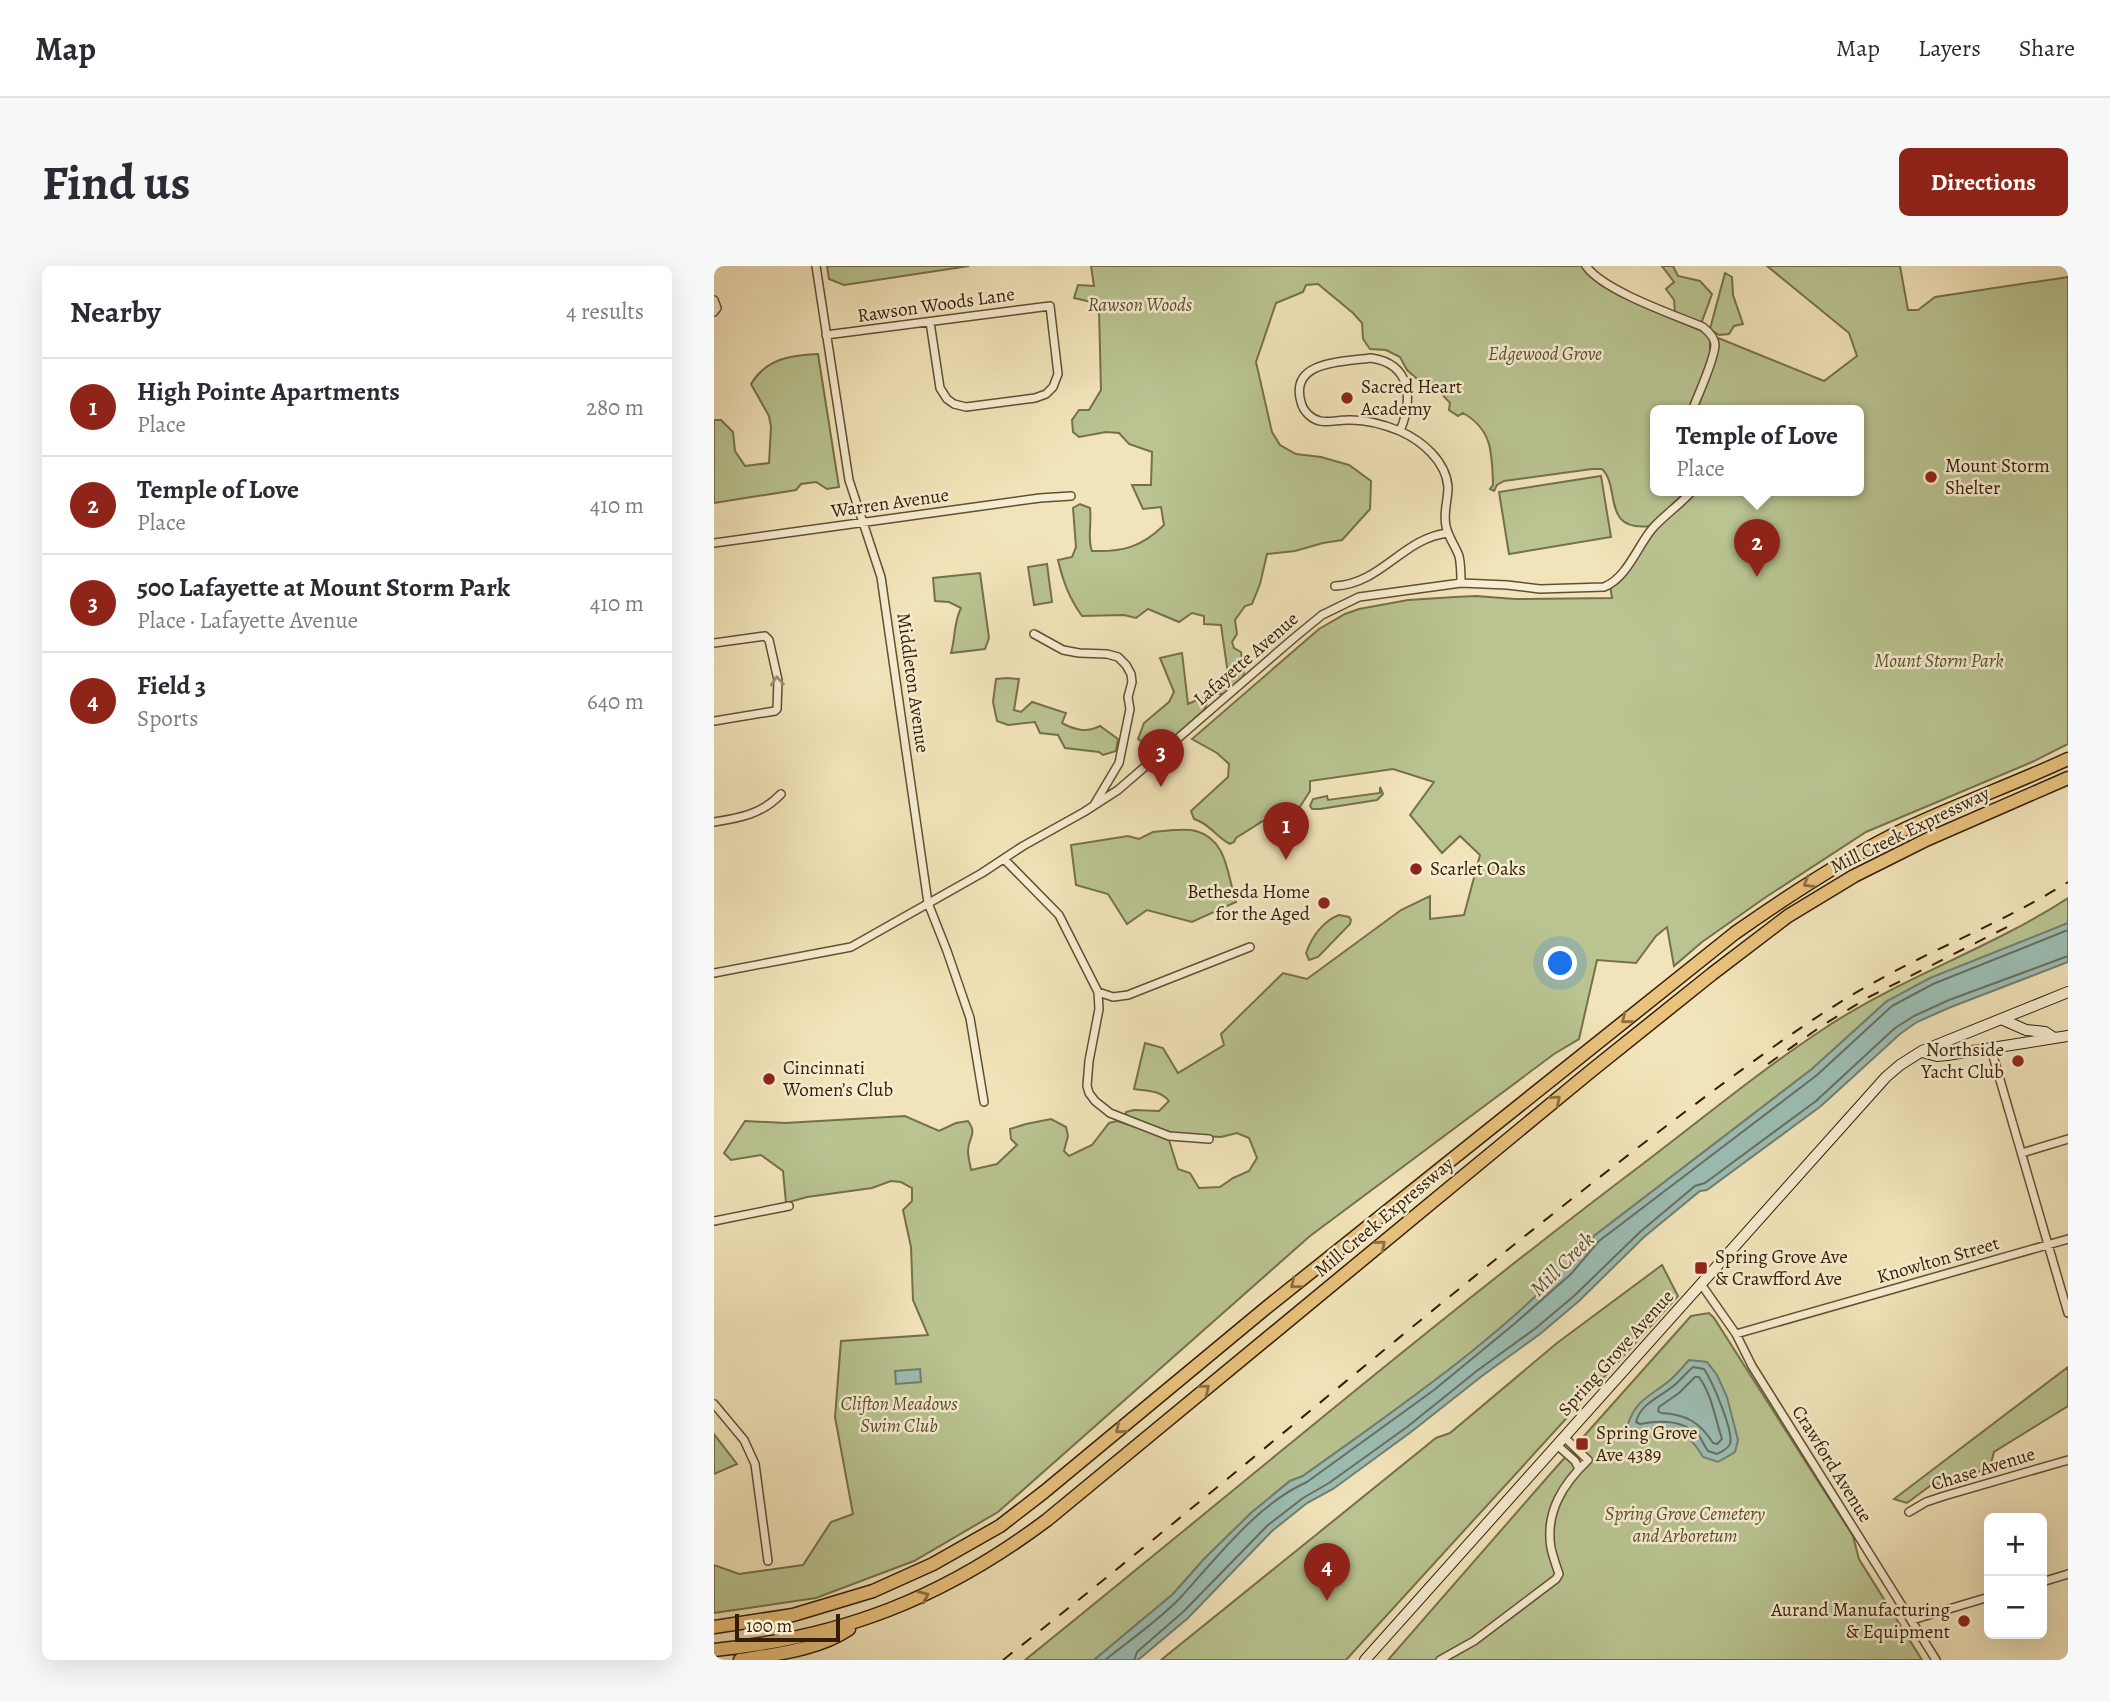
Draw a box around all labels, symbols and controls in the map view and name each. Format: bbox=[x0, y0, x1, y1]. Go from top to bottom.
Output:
text: Map bbox=[35, 26, 96, 71]
text: Map bbox=[1836, 32, 1880, 64]
text: Layers bbox=[1918, 32, 1981, 64]
text: Share bbox=[2019, 32, 2075, 64]
button: Directions bbox=[1899, 148, 2068, 216]
text: Find us bbox=[42, 149, 190, 216]
street label: Rawson Woods Lane bbox=[856, 281, 1016, 329]
text: Nearby bbox=[70, 292, 161, 332]
park label: Rawson Woods bbox=[1088, 292, 1193, 318]
text: 4 results bbox=[566, 296, 644, 327]
park label: Edgewood Grove bbox=[1488, 341, 1602, 367]
text: High Pointe Apartments bbox=[137, 374, 400, 409]
place label: Sacred Heart Academy bbox=[1360, 374, 1462, 422]
marker: Sacred Heart Academy bbox=[1339, 390, 1355, 406]
text: 1 bbox=[89, 392, 97, 423]
text: 280 m bbox=[586, 392, 644, 423]
popup bbox=[1650, 405, 1864, 496]
text: Place bbox=[137, 409, 186, 440]
text: Temple of Love bbox=[1676, 418, 1838, 453]
text: Place bbox=[1676, 453, 1725, 484]
place label: Mount Storm Shelter bbox=[1945, 453, 2050, 501]
marker: Mount Storm Shelter bbox=[1923, 469, 1939, 485]
text: Temple of Love bbox=[137, 472, 299, 507]
street label: Warren Avenue bbox=[828, 482, 951, 524]
text: 2 bbox=[87, 490, 99, 521]
text: 410 m bbox=[590, 490, 644, 521]
text: Place bbox=[137, 507, 186, 538]
pin: 2 bbox=[1734, 519, 1780, 577]
text: 500 Lafayette at Mount Storm Park bbox=[137, 570, 510, 605]
text: 3 bbox=[88, 588, 98, 619]
text: 410 m bbox=[590, 588, 644, 619]
text: Place · Lafayette Avenue bbox=[137, 605, 358, 636]
street label: Lafayette Avenue bbox=[1188, 606, 1304, 712]
street label: Middleton Avenue bbox=[890, 611, 936, 755]
park label: Mount Storm Park bbox=[1874, 648, 2004, 674]
text: Field 3 bbox=[137, 668, 206, 703]
one-way arrow bbox=[770, 676, 785, 687]
text: 4 bbox=[88, 686, 98, 717]
text: 640 m bbox=[587, 686, 644, 717]
text: Sports bbox=[137, 703, 198, 734]
pin: 3 bbox=[1138, 729, 1184, 787]
street label: Mill Creek Expressway bbox=[1826, 780, 1995, 880]
pin: 1 bbox=[1263, 802, 1309, 860]
place label: Scarlet Oaks bbox=[1430, 856, 1526, 882]
marker: Scarlet Oaks bbox=[1408, 861, 1424, 877]
one-way arrow bbox=[1802, 875, 1815, 888]
place label: Bethesda Home for the Aged bbox=[1187, 879, 1311, 927]
marker: Bethesda Home for the Aged bbox=[1316, 895, 1332, 911]
your location bbox=[1543, 946, 1577, 980]
one-way arrow bbox=[1621, 1011, 1634, 1023]
place label: Northside Yacht Club bbox=[1920, 1037, 2004, 1085]
marker: Northside Yacht Club bbox=[2010, 1053, 2026, 1069]
place label: Cincinnati Women’s Club bbox=[782, 1055, 893, 1103]
marker: Cincinnati Women’s Club bbox=[761, 1071, 777, 1087]
one-way arrow bbox=[1548, 1096, 1561, 1108]
street label: Mill Creek Expressway bbox=[1309, 1151, 1460, 1283]
water label: Mill Creek bbox=[1524, 1226, 1600, 1302]
street label: Knowlton Street bbox=[1874, 1230, 2002, 1290]
one-way arrow bbox=[1373, 1240, 1385, 1253]
place label: Spring Grove Ave & Crawfford Ave bbox=[1715, 1244, 1848, 1292]
marker: Spring Grove Ave & Crawfford Ave bbox=[1693, 1260, 1709, 1276]
one-way arrow bbox=[1291, 1276, 1303, 1289]
street label: Spring Grove Avenue bbox=[1552, 1284, 1680, 1422]
one-way arrow bbox=[1198, 1385, 1210, 1398]
park label: Clifton Meadows Swim Club bbox=[840, 1391, 958, 1439]
street label: Crawford Avenue bbox=[1786, 1400, 1878, 1528]
place label: Spring Grove Ave 4389 bbox=[1595, 1420, 1698, 1468]
one-way arrow bbox=[1115, 1421, 1128, 1433]
marker: Spring Grove Ave 4389 bbox=[1574, 1436, 1590, 1452]
street label: Chase Avenue bbox=[1928, 1441, 2038, 1497]
park label: Spring Grove Cemetery and Arboretum bbox=[1605, 1501, 1766, 1549]
map controls bbox=[1984, 1513, 2047, 1639]
button: + bbox=[1984, 1513, 2047, 1576]
pin: 4 bbox=[1304, 1543, 1350, 1601]
button: − bbox=[1984, 1576, 2047, 1639]
one-way arrow bbox=[917, 1590, 929, 1604]
place label: Aurand Manufacturing & Equipment bbox=[1770, 1597, 1950, 1645]
scale bar bbox=[735, 1611, 840, 1643]
text: 100 m bbox=[746, 1613, 792, 1639]
marker: Aurand Manufacturing & Equipment bbox=[1956, 1613, 1972, 1629]

